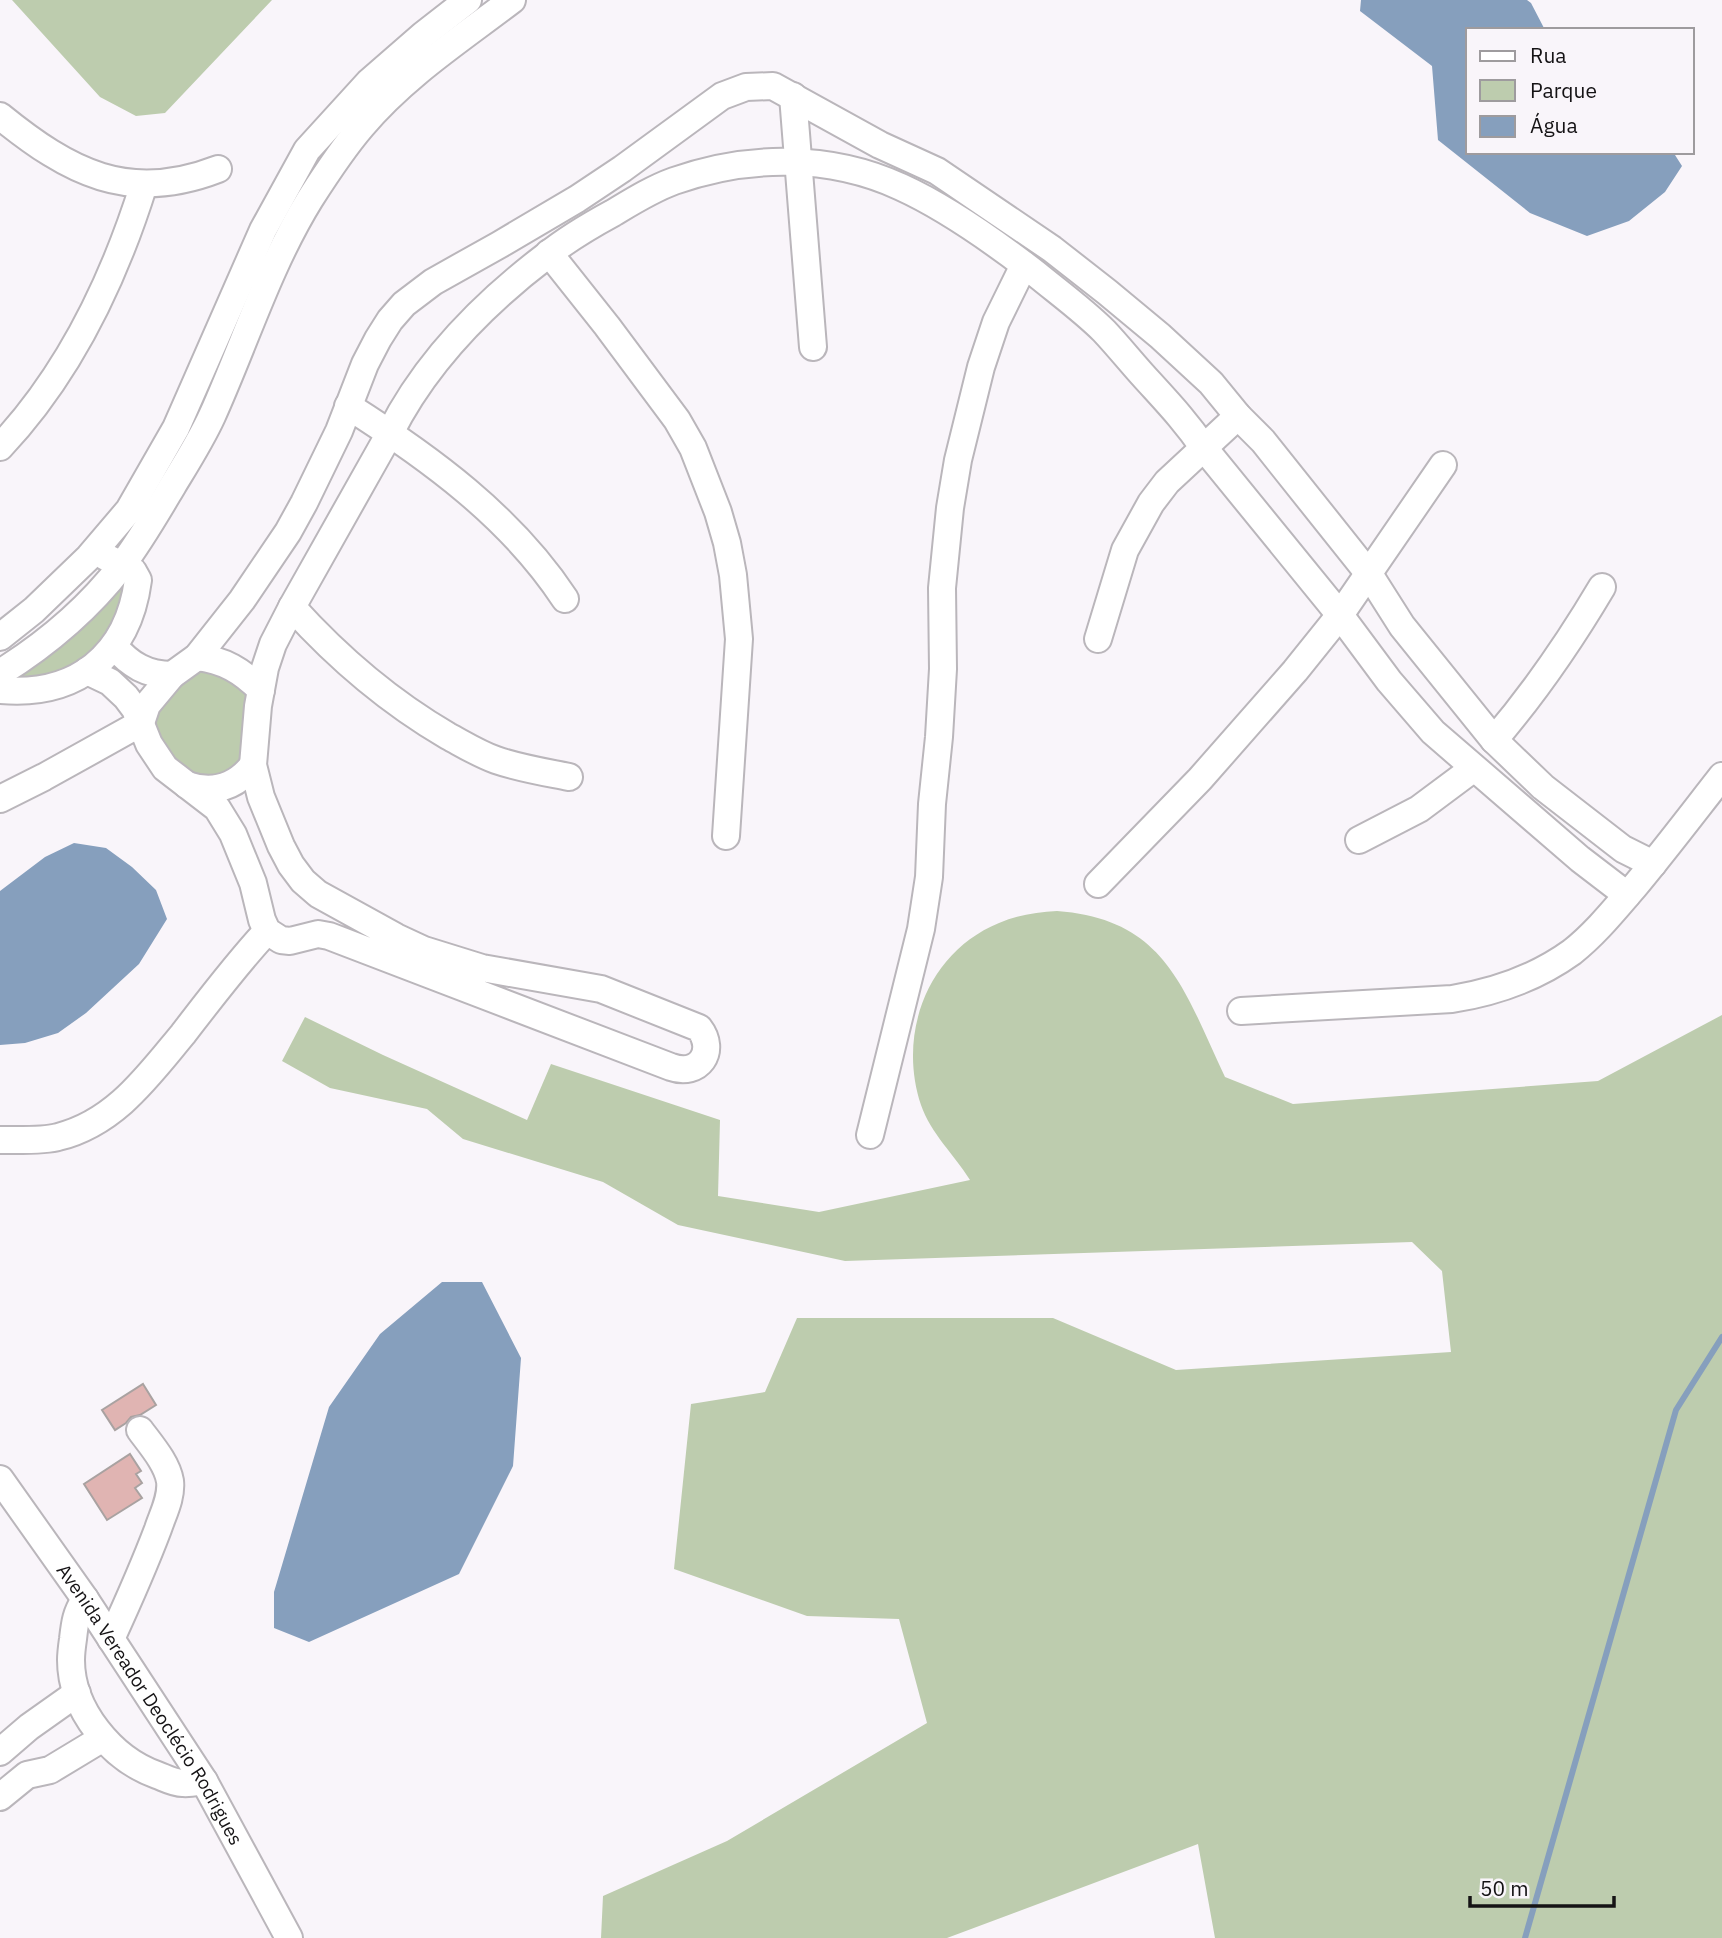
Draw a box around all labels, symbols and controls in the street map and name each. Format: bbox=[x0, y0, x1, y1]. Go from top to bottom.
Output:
legend bbox=[1466, 28, 1694, 154]
text: Rua bbox=[1530, 41, 1567, 69]
text: Parque bbox=[1530, 76, 1597, 104]
text: Água bbox=[1530, 111, 1578, 139]
street label: Avenida Vereador Deoclécio Rodrigues bbox=[52, 1559, 248, 1849]
scale bar bbox=[1470, 1864, 1614, 1908]
text: 50 m bbox=[1480, 1874, 1529, 1902]

